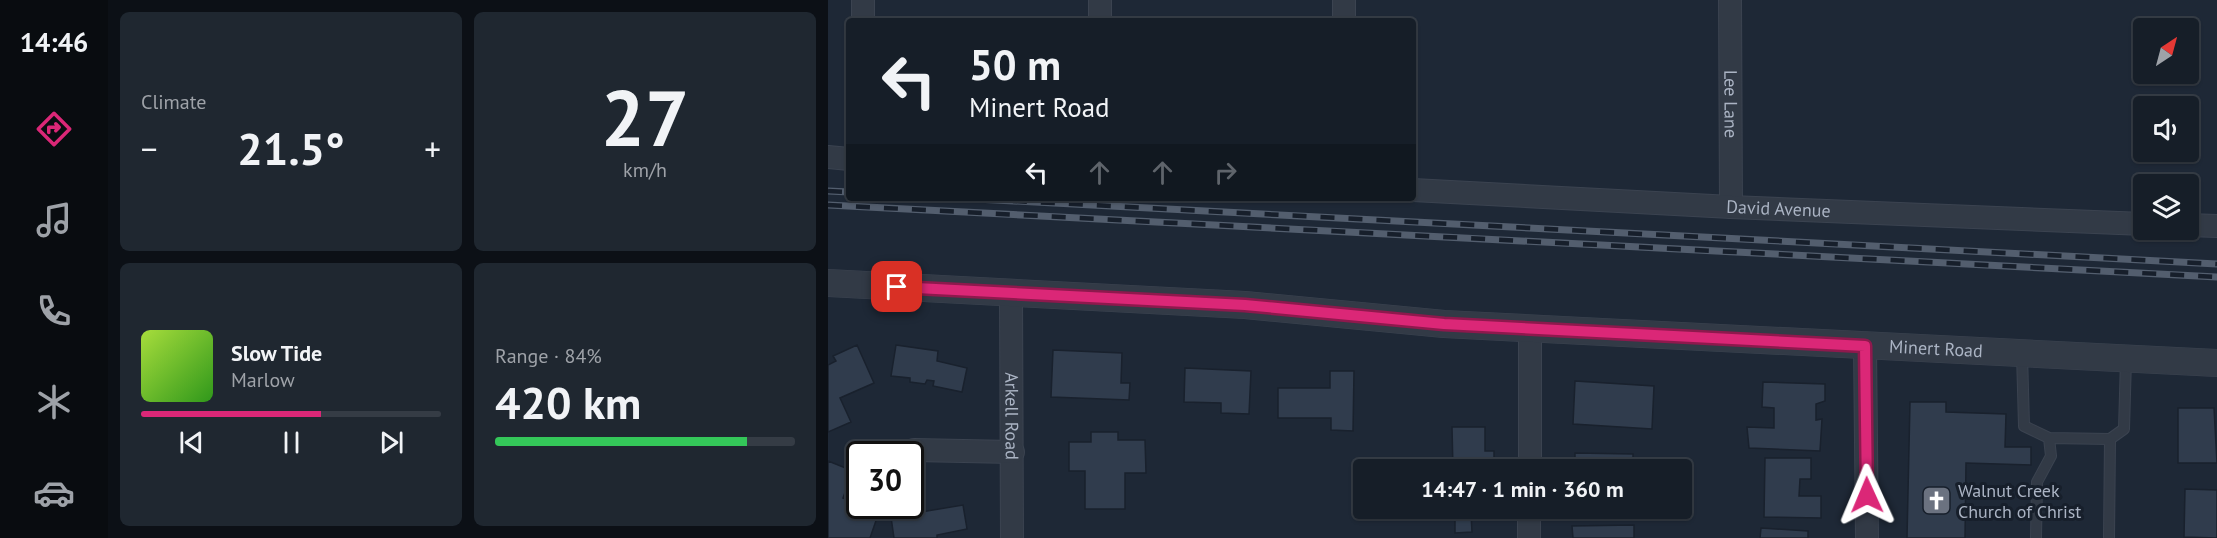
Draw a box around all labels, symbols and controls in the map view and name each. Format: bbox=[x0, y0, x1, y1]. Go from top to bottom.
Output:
north arrow bbox=[2133, 18, 2199, 84]
map controls bbox=[2133, 18, 2199, 240]
text: 14:46 bbox=[20, 25, 88, 59]
text: 50 m bbox=[969, 37, 1061, 92]
icon: left bbox=[870, 42, 948, 120]
text: 27 bbox=[601, 67, 689, 168]
street label: Lee Lane bbox=[1719, 70, 1743, 138]
text: Climate bbox=[141, 89, 207, 115]
text: Minert Road bbox=[969, 90, 1110, 124]
button: sound bbox=[2133, 96, 2199, 162]
icon: directions bbox=[33, 108, 75, 150]
text: 21.5° bbox=[237, 119, 345, 177]
text: − bbox=[141, 127, 158, 170]
text: + bbox=[424, 127, 441, 170]
icon: left bbox=[1020, 156, 1053, 189]
icon: ahead bbox=[1083, 156, 1116, 189]
icon: ahead bbox=[1146, 156, 1179, 189]
icon: right bbox=[1209, 156, 1242, 189]
text: km/h bbox=[623, 157, 667, 183]
button: layers bbox=[2133, 174, 2199, 240]
street label: David Avenue bbox=[1726, 195, 1831, 222]
icon: music bbox=[33, 199, 75, 241]
pin bbox=[871, 261, 922, 312]
icon: arrive bbox=[880, 270, 913, 303]
icon: phone bbox=[33, 290, 75, 332]
street label: Minert Road bbox=[1888, 334, 1983, 362]
text: Slow Tide bbox=[231, 339, 322, 367]
text: Range · 84% bbox=[495, 343, 602, 369]
text: Marlow bbox=[231, 367, 295, 393]
street label: Arkell Road bbox=[1000, 372, 1024, 460]
text: 420 km bbox=[495, 373, 641, 431]
icon: climate bbox=[33, 381, 75, 423]
icon: previous bbox=[175, 426, 208, 459]
icon: pause bbox=[275, 426, 308, 459]
icon: next bbox=[375, 426, 408, 459]
speed limit sign: 30 bbox=[846, 441, 924, 519]
position arrow bbox=[1835, 463, 1899, 527]
icon: car bbox=[33, 472, 75, 514]
text: 14:47 · 1 min · 360 m bbox=[1421, 475, 1624, 503]
place label: Walnut Creek Church of Christ bbox=[1958, 479, 2081, 523]
church icon: Walnut Creek Church of Christ bbox=[1921, 485, 1953, 517]

